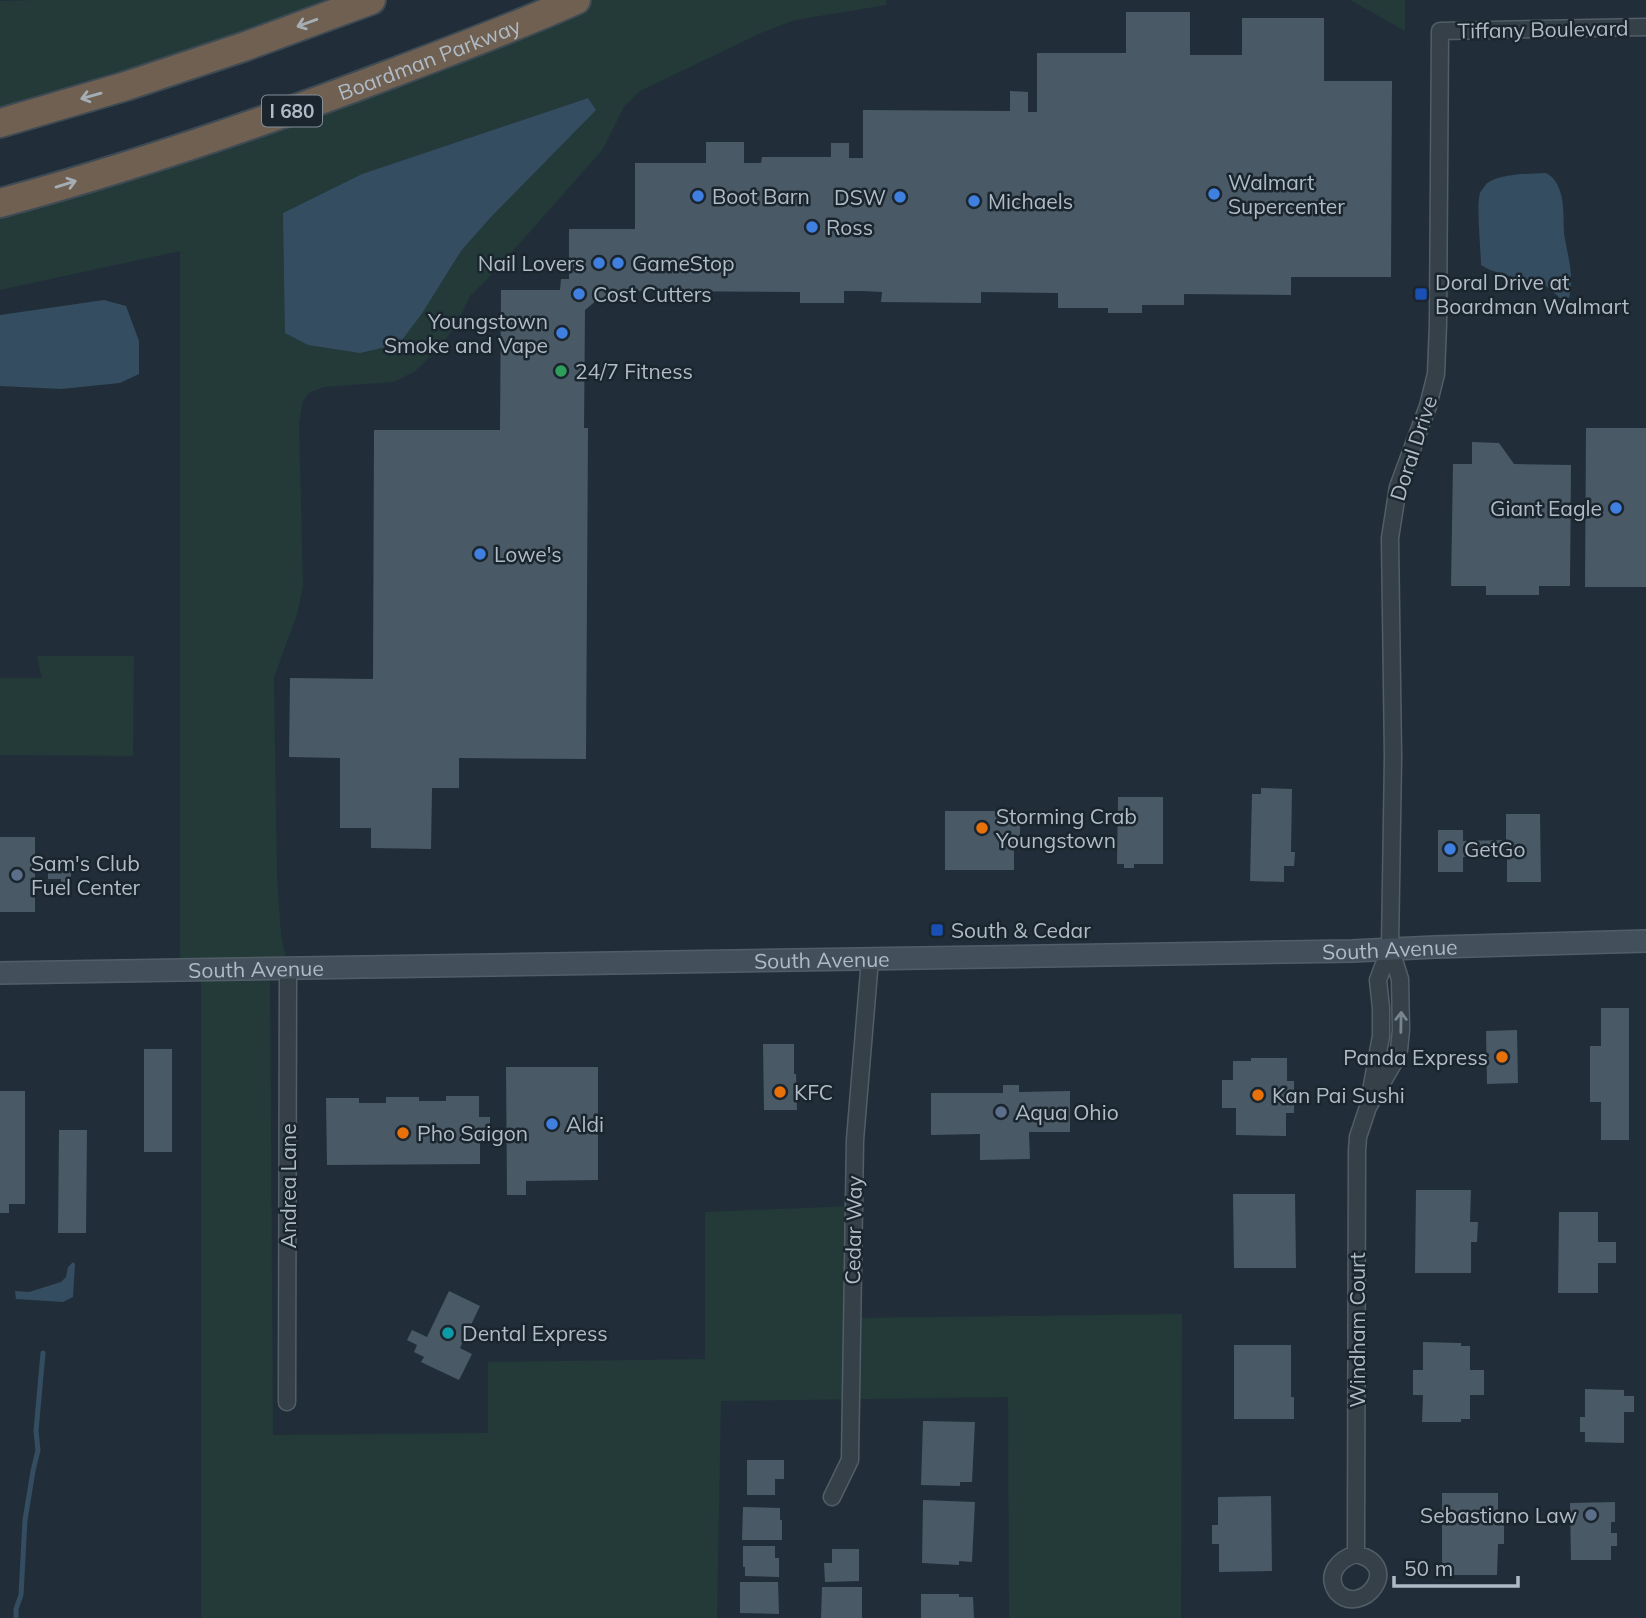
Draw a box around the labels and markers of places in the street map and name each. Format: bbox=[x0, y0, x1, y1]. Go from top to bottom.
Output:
place label: Walmart Supercenter bbox=[1228, 169, 1345, 219]
place label: Boot Barn bbox=[712, 183, 810, 209]
place label: DSW bbox=[834, 184, 886, 210]
marker: Walmart Supercenter bbox=[1206, 186, 1222, 202]
marker: Boot Barn bbox=[690, 188, 706, 204]
place label: Michaels bbox=[988, 188, 1073, 214]
marker: DSW bbox=[892, 189, 908, 205]
marker: Michaels bbox=[966, 193, 982, 209]
place label: Ross bbox=[826, 214, 873, 240]
marker: Ross bbox=[804, 219, 820, 235]
place label: Nail Lovers bbox=[478, 250, 585, 276]
place label: GameStop bbox=[632, 250, 735, 276]
marker: Nail Lovers bbox=[591, 255, 607, 271]
marker: GameStop bbox=[610, 255, 626, 271]
place label: Doral Drive at Boardman Walmart bbox=[1435, 269, 1629, 319]
place label: Cost Cutters bbox=[593, 281, 712, 307]
marker: Cost Cutters bbox=[571, 286, 587, 302]
marker: Doral Drive at Boardman Walmart bbox=[1413, 286, 1429, 302]
place label: Youngstown Smoke and Vape bbox=[384, 308, 548, 358]
marker: Youngstown Smoke and Vape bbox=[554, 325, 570, 341]
place label: 24/7 Fitness bbox=[575, 358, 693, 384]
marker: 24/7 Fitness bbox=[553, 363, 569, 379]
place label: Giant Eagle bbox=[1490, 495, 1602, 521]
marker: Giant Eagle bbox=[1608, 500, 1624, 516]
place label: Lowe's bbox=[494, 541, 562, 567]
marker: Lowe's bbox=[472, 546, 488, 562]
place label: Storming Crab Youngstown bbox=[995, 803, 1137, 853]
marker: Storming Crab Youngstown bbox=[974, 820, 990, 836]
place label: GetGo bbox=[1464, 836, 1525, 862]
marker: GetGo bbox=[1442, 841, 1458, 857]
place label: Sam's Club Fuel Center bbox=[31, 850, 141, 900]
marker: Sam's Club Fuel Center bbox=[9, 867, 25, 883]
place label: South & Cedar bbox=[951, 917, 1091, 943]
marker: South & Cedar bbox=[929, 922, 945, 938]
place label: Panda Express bbox=[1343, 1044, 1488, 1070]
marker: Panda Express bbox=[1494, 1049, 1510, 1065]
place label: KFC bbox=[794, 1079, 833, 1105]
place label: Kan Pai Sushi bbox=[1272, 1082, 1405, 1108]
marker: KFC bbox=[772, 1084, 788, 1100]
marker: Kan Pai Sushi bbox=[1250, 1087, 1266, 1103]
place label: Aqua Ohio bbox=[1015, 1099, 1119, 1125]
marker: Aqua Ohio bbox=[993, 1104, 1009, 1120]
place label: Aldi bbox=[566, 1111, 604, 1137]
marker: Aldi bbox=[544, 1116, 560, 1132]
place label: Pho Saigon bbox=[417, 1120, 528, 1146]
marker: Pho Saigon bbox=[395, 1125, 411, 1141]
place label: Dental Express bbox=[462, 1320, 608, 1346]
marker: Dental Express bbox=[440, 1325, 456, 1341]
place label: Sebastiano Law bbox=[1420, 1502, 1577, 1528]
marker: Sebastiano Law bbox=[1583, 1507, 1599, 1523]

